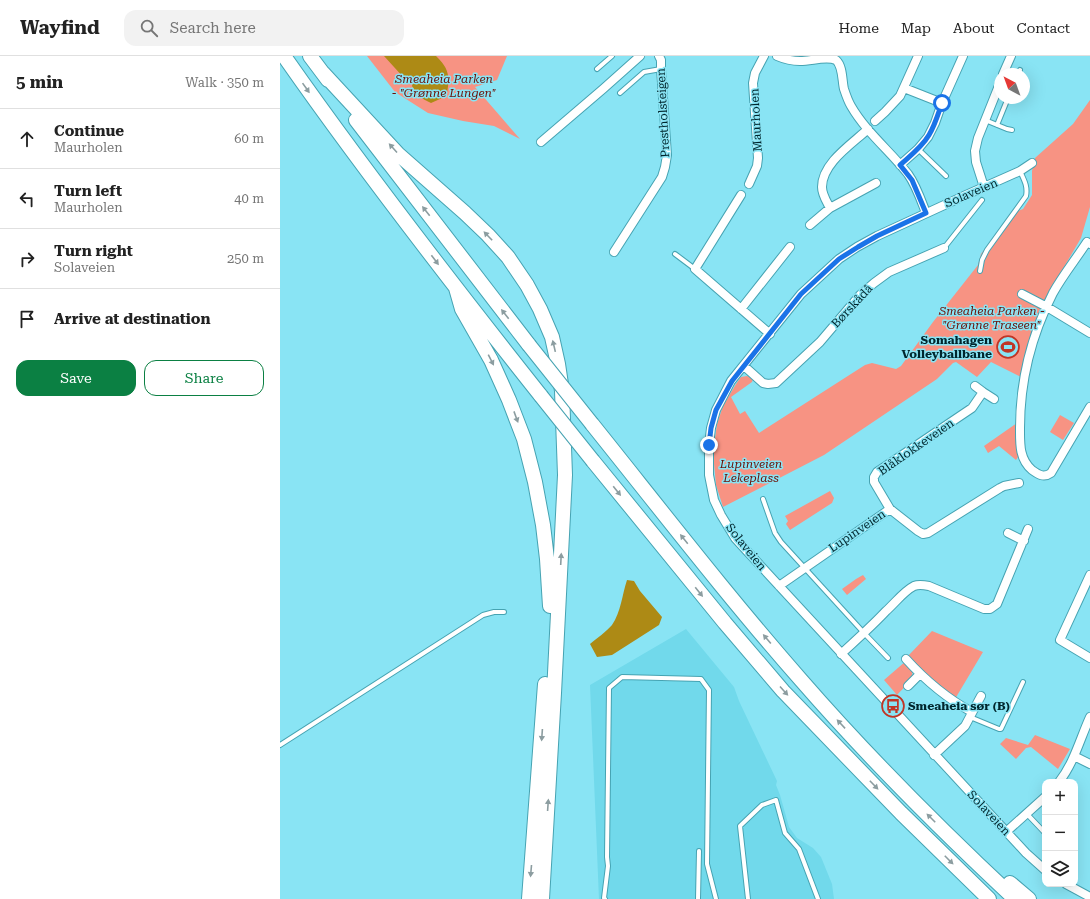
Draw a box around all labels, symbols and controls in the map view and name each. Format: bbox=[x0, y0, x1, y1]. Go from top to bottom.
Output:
search box bbox=[124, 10, 404, 46]
text: Wayfind bbox=[20, 16, 100, 39]
icon: search bbox=[138, 17, 160, 39]
text: Search here bbox=[170, 19, 256, 37]
text: Home bbox=[838, 20, 879, 36]
text: Map bbox=[901, 20, 931, 36]
text: About bbox=[953, 20, 995, 36]
text: Contact bbox=[1017, 20, 1070, 36]
street label: Prestholsteigen bbox=[654, 68, 672, 158]
north arrow bbox=[994, 68, 1030, 104]
text: 5 min bbox=[16, 72, 63, 92]
park label: Smeaheia Parken - "Grønne Lungen" bbox=[392, 72, 496, 100]
text: Walk · 350 m bbox=[185, 75, 264, 90]
one-way arrow bbox=[302, 83, 310, 93]
street label: Maurholen bbox=[747, 88, 765, 152]
route start bbox=[933, 94, 951, 112]
text: Continue bbox=[54, 122, 124, 140]
icon: ahead bbox=[16, 128, 38, 150]
text: 60 m bbox=[234, 131, 264, 146]
text: Maurholen bbox=[54, 140, 123, 155]
one-way arrow bbox=[388, 143, 397, 153]
street label: Solaveien bbox=[942, 175, 1000, 210]
text: Turn left bbox=[54, 182, 122, 200]
icon: left bbox=[16, 188, 38, 210]
text: 40 m bbox=[234, 191, 264, 206]
text: Maurholen bbox=[54, 200, 123, 215]
one-way arrow bbox=[422, 206, 430, 217]
one-way arrow bbox=[483, 231, 493, 241]
text: Turn right bbox=[54, 242, 133, 260]
icon: right bbox=[16, 248, 38, 270]
text: 250 m bbox=[227, 251, 264, 266]
one-way arrow bbox=[431, 255, 439, 265]
text: Solaveien bbox=[54, 260, 115, 275]
street label: Børskådå bbox=[829, 281, 876, 330]
park label: Smeaheia Parken - "Grønne Traseen" bbox=[938, 304, 1045, 332]
icon: arrive bbox=[16, 308, 38, 330]
one-way arrow bbox=[501, 309, 510, 320]
text: Arrive at destination bbox=[54, 310, 210, 328]
place label: Somahagen Volleyballbane bbox=[901, 333, 992, 361]
sports icon: Somahagen Volleyballbane bbox=[995, 334, 1021, 360]
one-way arrow bbox=[551, 340, 557, 352]
one-way arrow bbox=[487, 355, 494, 366]
button: Save bbox=[16, 360, 136, 396]
button: Share bbox=[144, 360, 264, 396]
one-way arrow bbox=[513, 412, 519, 424]
street label: Blåklokkeveien bbox=[875, 416, 957, 478]
route end bbox=[700, 436, 718, 454]
park label: Lupinveien Lekeplass bbox=[719, 457, 782, 485]
one-way arrow bbox=[613, 486, 622, 497]
street label: Lupinveien bbox=[826, 507, 888, 555]
street label: Solaveien bbox=[723, 521, 769, 574]
one-way arrow bbox=[680, 533, 689, 544]
one-way arrow bbox=[557, 553, 564, 565]
one-way arrow bbox=[695, 587, 704, 598]
one-way arrow bbox=[762, 634, 771, 645]
one-way arrow bbox=[779, 686, 788, 696]
bus stop icon: Smeaheia sør (B) bbox=[880, 693, 906, 719]
place label: Smeaheia sør (B) bbox=[908, 699, 1010, 713]
one-way arrow bbox=[837, 719, 846, 728]
one-way arrow bbox=[538, 729, 545, 741]
map controls bbox=[1042, 779, 1078, 887]
button: + bbox=[1042, 779, 1078, 815]
one-way arrow bbox=[869, 780, 879, 790]
street label: Solaveien bbox=[965, 788, 1014, 839]
one-way arrow bbox=[544, 799, 551, 811]
one-way arrow bbox=[926, 813, 936, 823]
button: − bbox=[1042, 815, 1078, 851]
button: layers bbox=[1042, 851, 1078, 887]
one-way arrow bbox=[944, 855, 954, 865]
one-way arrow bbox=[528, 865, 535, 877]

